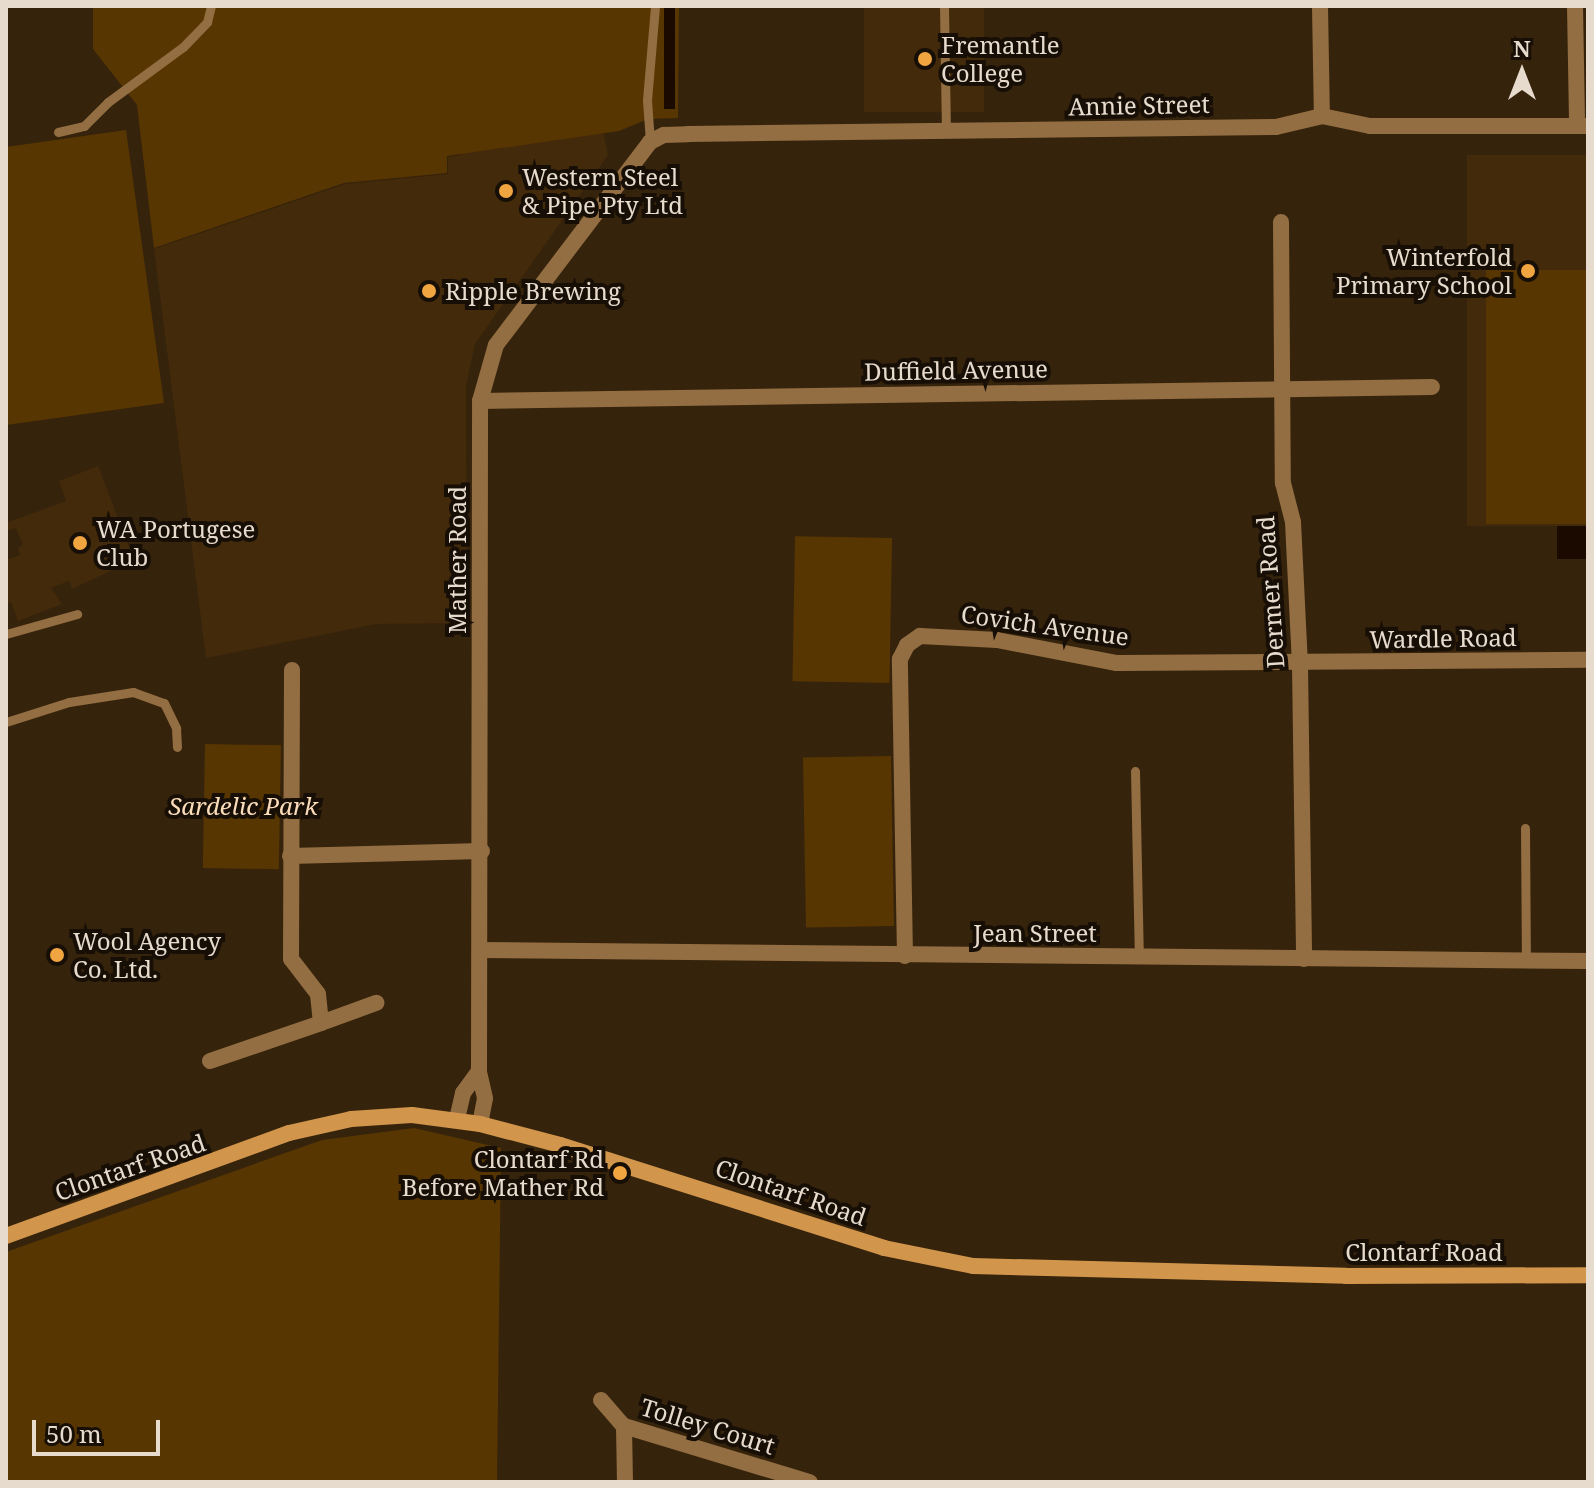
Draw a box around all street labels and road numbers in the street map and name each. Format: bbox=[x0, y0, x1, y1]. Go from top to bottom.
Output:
street label: Annie Street bbox=[1068, 89, 1210, 121]
street label: Duffield Avenue bbox=[864, 354, 1048, 386]
street label: Mather Road bbox=[443, 486, 471, 634]
street label: Dermer Road bbox=[1250, 515, 1290, 669]
street label: Covich Avenue bbox=[959, 599, 1131, 651]
street label: Wardle Road bbox=[1369, 622, 1517, 654]
street label: Jean Street bbox=[973, 919, 1097, 947]
street label: Clontarf Road bbox=[51, 1128, 209, 1206]
street label: Clontarf Road bbox=[712, 1153, 870, 1231]
street label: Clontarf Road bbox=[1345, 1238, 1503, 1266]
street label: Tolley Court bbox=[638, 1392, 778, 1460]

